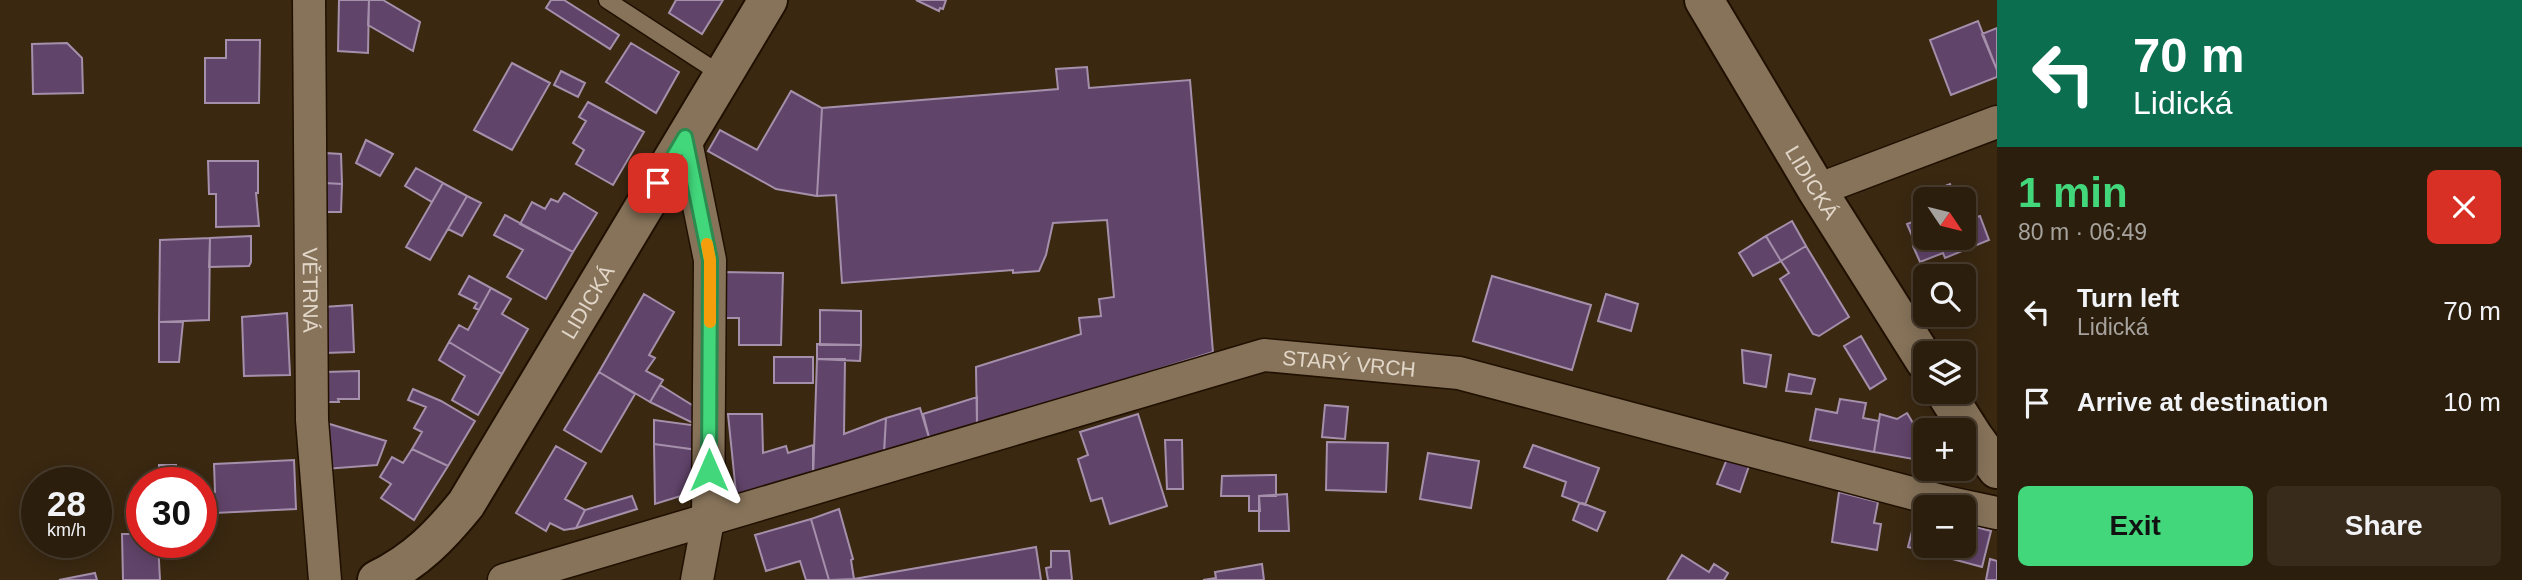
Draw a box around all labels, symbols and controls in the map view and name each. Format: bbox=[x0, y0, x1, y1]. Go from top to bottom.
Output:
icon: left bbox=[2018, 28, 2109, 119]
text: 70 m bbox=[2133, 28, 2245, 82]
text: Lidická bbox=[2133, 85, 2233, 121]
street label: LIDICKÁ bbox=[1782, 141, 1844, 223]
pin bbox=[628, 153, 688, 213]
icon: arrive bbox=[639, 164, 677, 202]
text: 1 min bbox=[2018, 169, 2128, 216]
button: close bbox=[2427, 170, 2501, 244]
north arrow bbox=[1913, 187, 1976, 250]
map controls bbox=[1913, 187, 1976, 558]
text: 80 m · 06:49 bbox=[2018, 219, 2147, 245]
street label: VĚTRNÁ bbox=[299, 247, 323, 333]
street label: LIDICKÁ bbox=[556, 261, 618, 343]
button: search bbox=[1913, 264, 1976, 327]
text: Turn left bbox=[2077, 283, 2179, 313]
icon: left bbox=[2018, 293, 2056, 331]
text: 70 m bbox=[2443, 296, 2501, 326]
text: Lidická bbox=[2077, 314, 2149, 340]
button: layers bbox=[1913, 341, 1976, 404]
street label: STARÝ VRCH bbox=[1281, 345, 1417, 380]
icon: arrive bbox=[2018, 384, 2056, 422]
text: Arrive at destination bbox=[2077, 387, 2328, 417]
text: 10 m bbox=[2443, 387, 2501, 417]
button: + bbox=[1913, 418, 1976, 481]
position arrow bbox=[672, 433, 746, 507]
speed limit sign: 30 bbox=[126, 467, 217, 558]
text: 28 bbox=[47, 484, 86, 523]
button: Exit bbox=[2018, 486, 2253, 566]
button: Share bbox=[2267, 486, 2501, 566]
button: − bbox=[1913, 495, 1976, 558]
text: km/h bbox=[47, 520, 86, 540]

